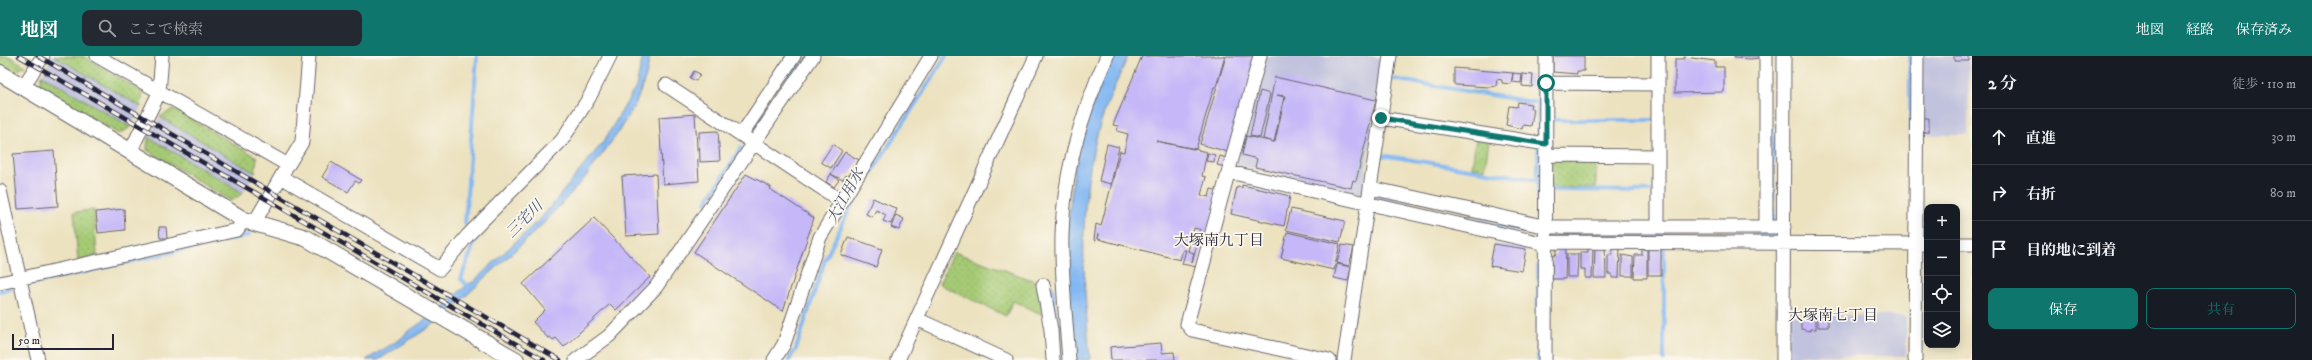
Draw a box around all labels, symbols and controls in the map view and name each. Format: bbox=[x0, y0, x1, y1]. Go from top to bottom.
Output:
search box bbox=[82, 10, 362, 46]
icon: search bbox=[96, 17, 118, 39]
text: 地図 bbox=[20, 19, 58, 42]
text: ここで検索 bbox=[128, 20, 203, 39]
text: 地図 bbox=[2136, 21, 2164, 39]
text: 経路 bbox=[2186, 21, 2214, 39]
text: 保存済み bbox=[2236, 21, 2292, 39]
text: 2 分 bbox=[1988, 73, 2017, 95]
route start bbox=[1537, 74, 1555, 92]
text: 徒歩 · 110 m bbox=[2232, 76, 2296, 92]
route end bbox=[1372, 109, 1390, 127]
icon: ahead bbox=[1988, 126, 2010, 148]
text: 直進 bbox=[2026, 129, 2056, 148]
text: 30 m bbox=[2272, 129, 2296, 145]
water label: 大江用水 bbox=[823, 164, 869, 227]
icon: right bbox=[1988, 182, 2010, 204]
text: 右折 bbox=[2026, 185, 2056, 204]
text: 80 m bbox=[2270, 185, 2296, 201]
water label: 三宅川 bbox=[502, 195, 548, 242]
map controls bbox=[1924, 204, 1960, 348]
button: + bbox=[1924, 204, 1960, 240]
district label: 大塚南九丁目 bbox=[1174, 231, 1264, 250]
icon: arrive bbox=[1988, 238, 2010, 260]
button: − bbox=[1924, 240, 1960, 276]
text: 目的地に到着 bbox=[2026, 241, 2116, 260]
button: locate bbox=[1924, 276, 1960, 312]
button: 保存 bbox=[1988, 288, 2138, 329]
button: 共有 bbox=[2146, 288, 2296, 329]
district label: 大塚南七丁目 bbox=[1788, 306, 1878, 325]
button: layers bbox=[1924, 312, 1960, 348]
scale bar bbox=[12, 332, 114, 351]
text: 50 m bbox=[18, 334, 40, 348]

